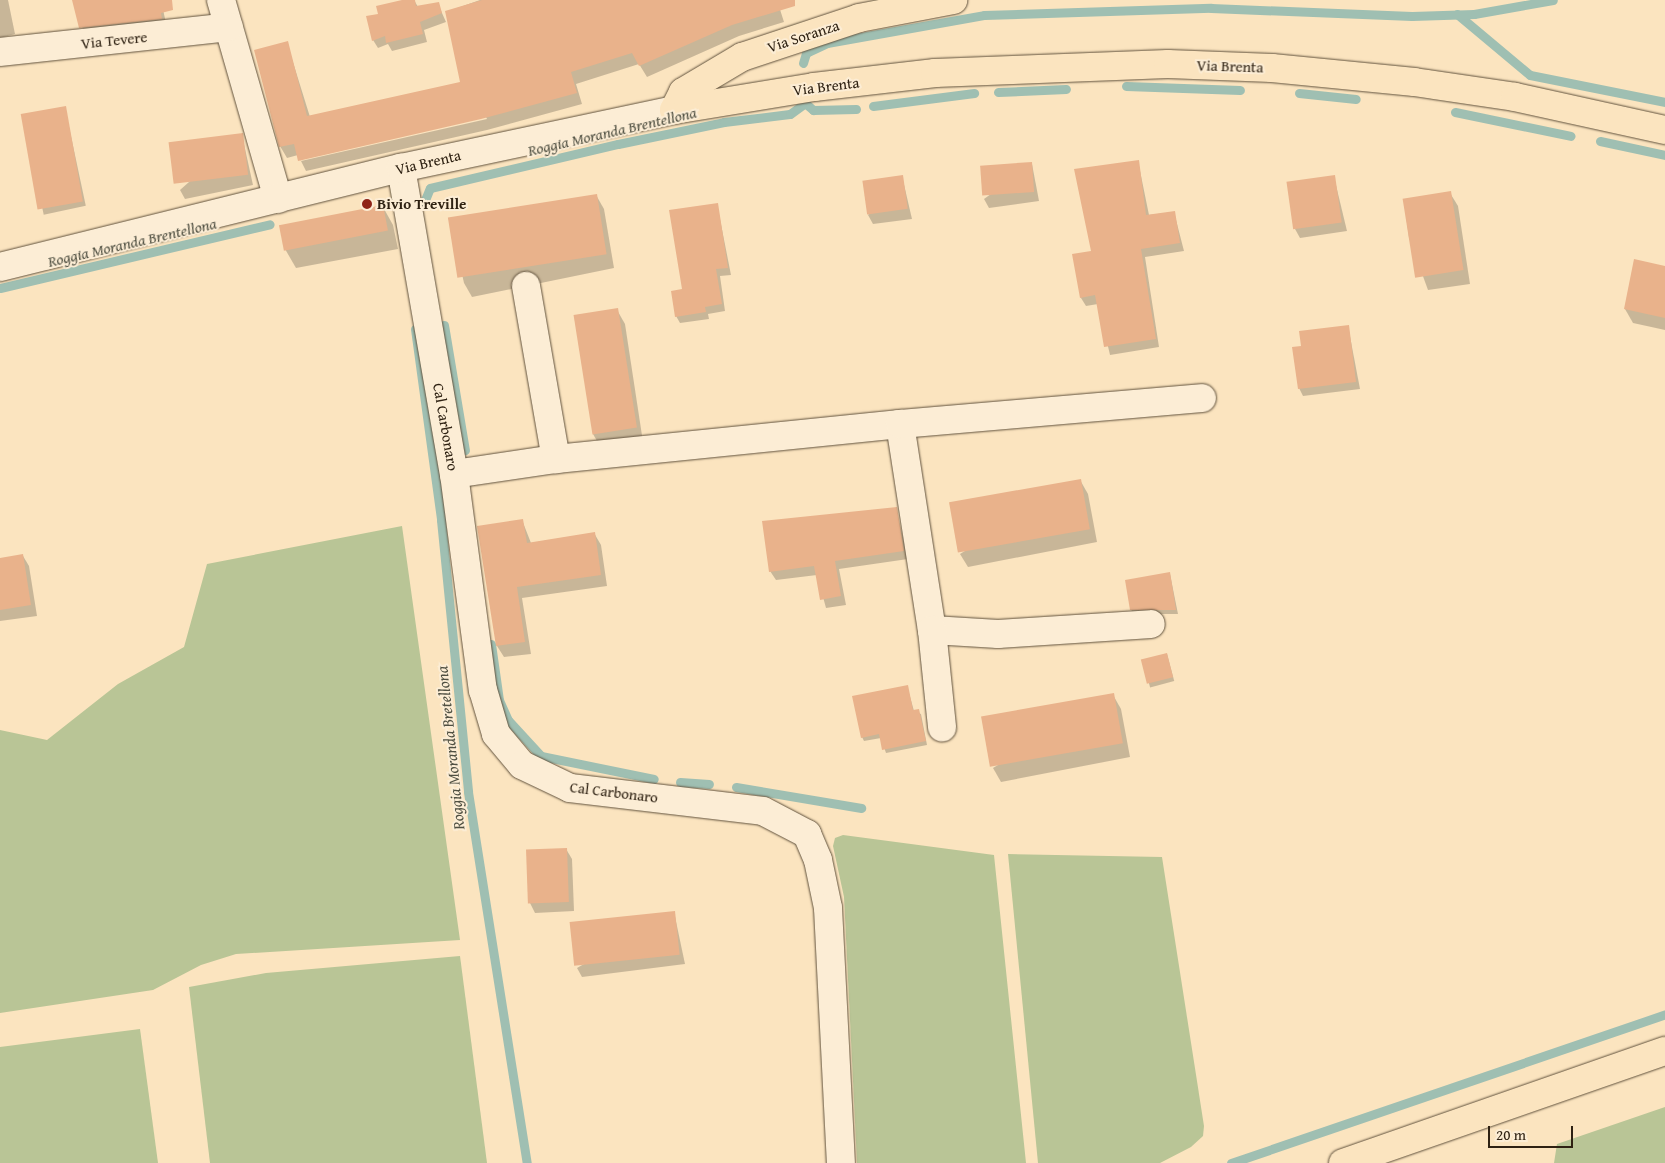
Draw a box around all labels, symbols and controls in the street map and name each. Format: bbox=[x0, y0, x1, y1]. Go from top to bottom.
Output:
street label: Via Soranza bbox=[765, 16, 841, 56]
street label: Via Tevere bbox=[80, 28, 148, 52]
street label: Via Brenta bbox=[1196, 56, 1264, 76]
street label: Via Brenta bbox=[792, 73, 860, 99]
water label: Roggia Moranda Brentellona bbox=[526, 102, 698, 160]
street label: Via Brenta bbox=[393, 146, 463, 178]
place label: Bivio Treville bbox=[377, 195, 466, 213]
marker: Bivio Treville bbox=[361, 198, 373, 210]
water label: Roggia Moranda Brentellona bbox=[46, 213, 218, 271]
street label: Cal Carbonaro bbox=[429, 382, 463, 472]
water label: Roggia Moranda Bretellona bbox=[432, 665, 468, 831]
street label: Cal Carbonaro bbox=[569, 778, 659, 806]
scale bar bbox=[1490, 1116, 1575, 1148]
text: 20 m bbox=[1496, 1124, 1526, 1145]

